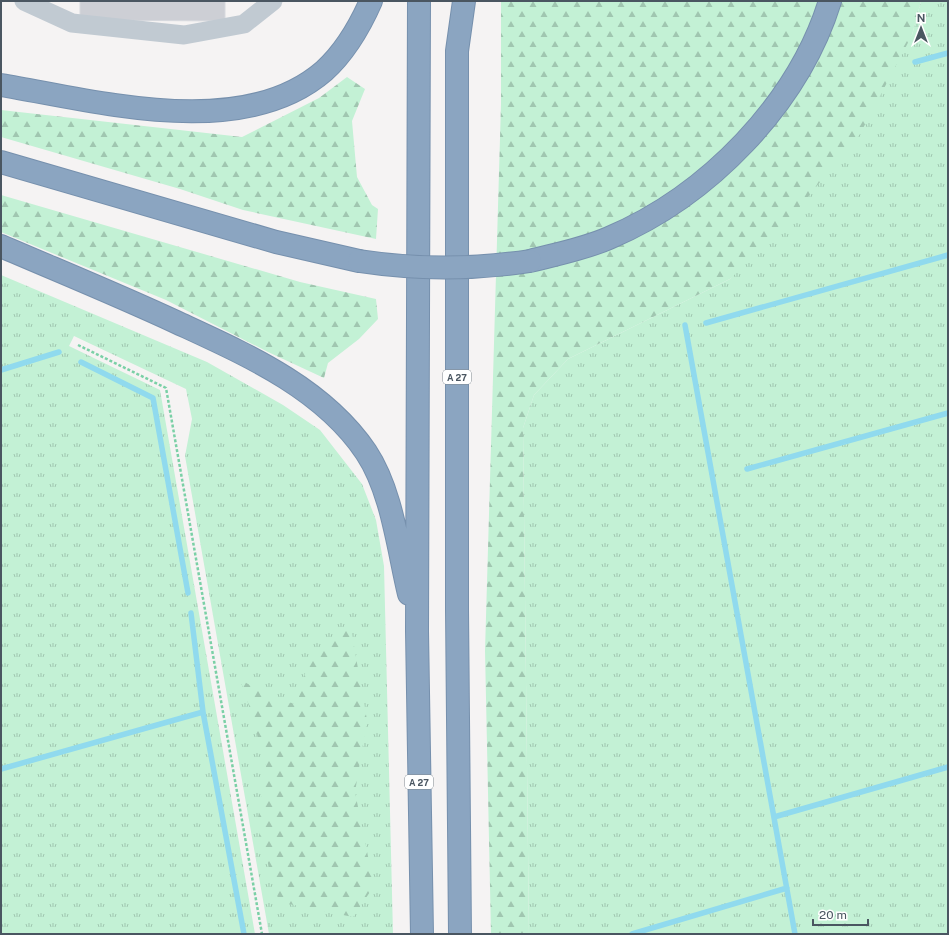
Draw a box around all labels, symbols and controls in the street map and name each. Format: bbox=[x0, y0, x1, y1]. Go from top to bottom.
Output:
north arrow bbox=[901, 8, 941, 48]
text: N bbox=[917, 12, 925, 24]
road number: A 27 bbox=[443, 370, 471, 384]
road number: A 27 bbox=[405, 775, 433, 789]
scale bar bbox=[813, 901, 868, 927]
text: 20 m bbox=[819, 908, 847, 922]

